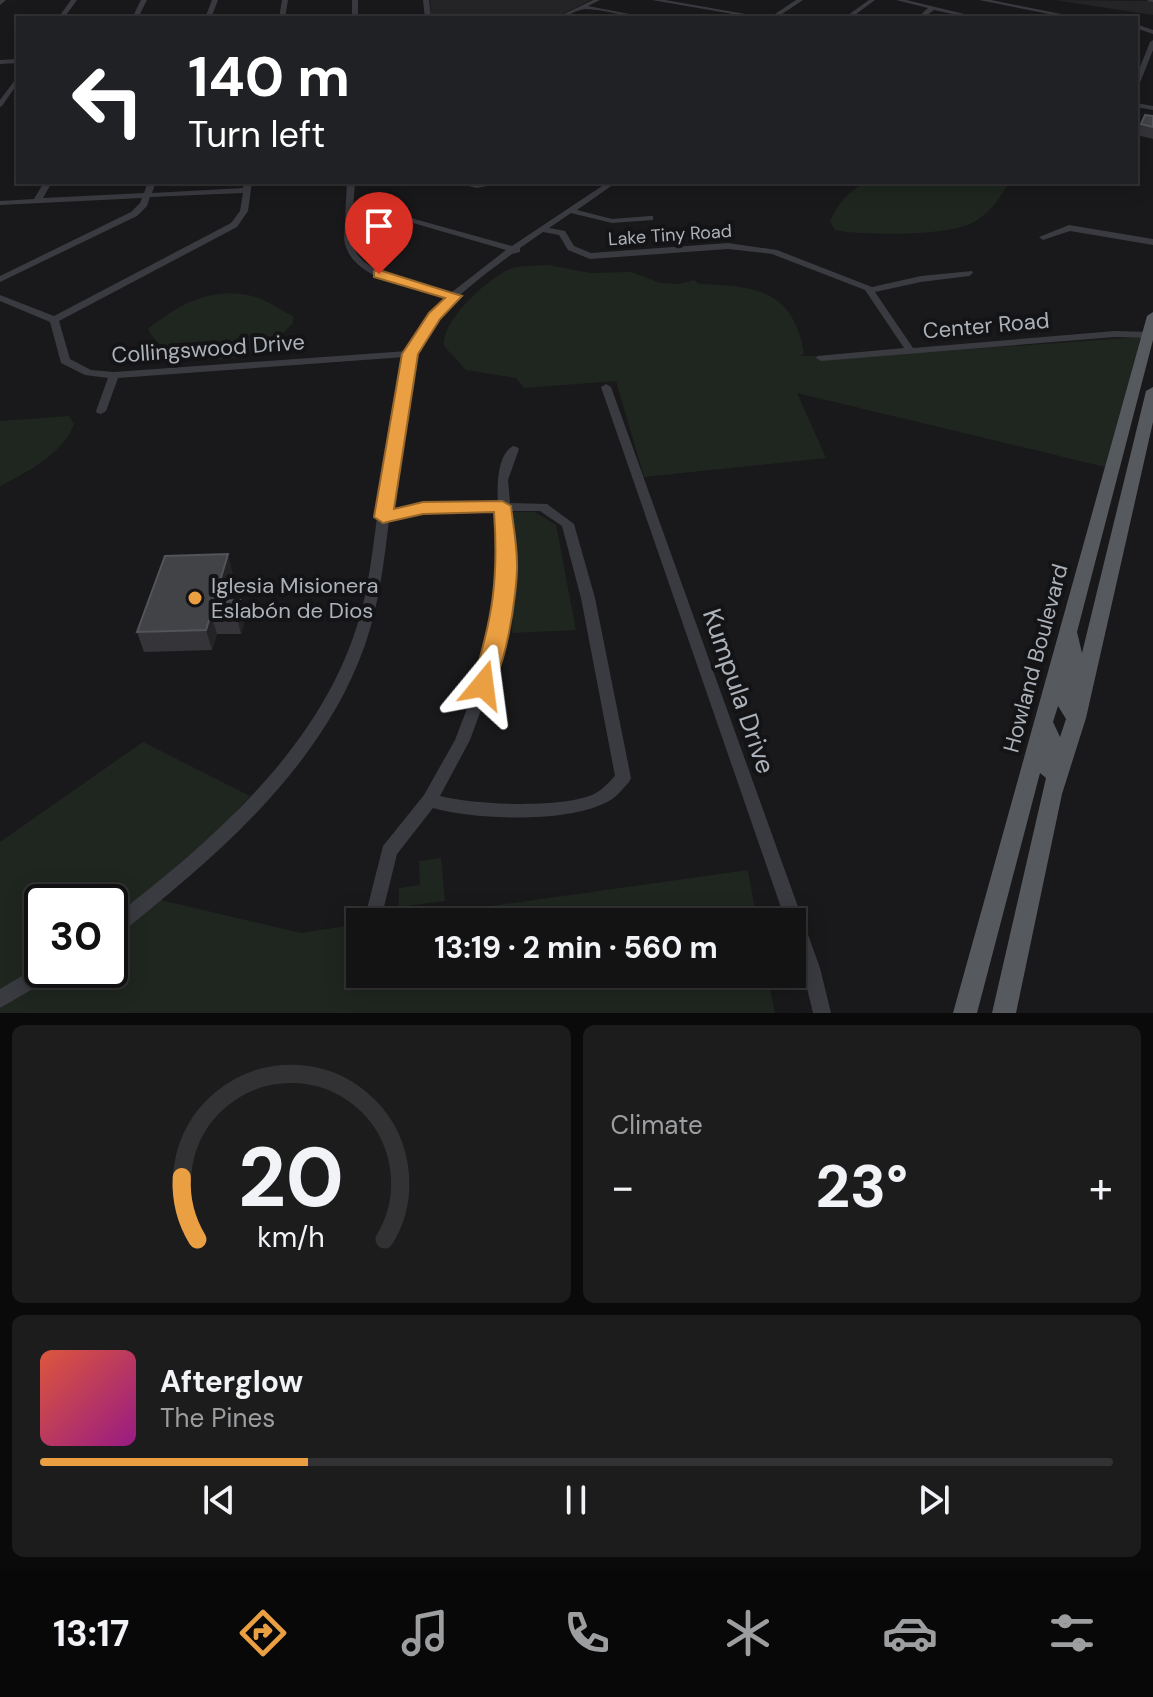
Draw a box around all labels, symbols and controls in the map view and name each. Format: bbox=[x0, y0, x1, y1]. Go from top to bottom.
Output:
text: 140 m bbox=[188, 40, 350, 113]
icon: left bbox=[56, 48, 160, 152]
text: Turn left bbox=[188, 111, 325, 158]
pin bbox=[345, 192, 413, 274]
icon: arrive bbox=[357, 204, 401, 248]
street label: Lake Tiny Road bbox=[607, 219, 733, 251]
street label: Center Road bbox=[922, 306, 1051, 345]
street label: Collingswood Drive bbox=[110, 327, 306, 370]
street label: Howland Boulevard bbox=[996, 561, 1075, 756]
place label: Iglesia Misionera Eslabón de Dios bbox=[211, 571, 378, 625]
marker: Iglesia Misionera Eslabón de Dios bbox=[186, 589, 204, 607]
street label: Kumpula Drive bbox=[695, 604, 783, 778]
position arrow bbox=[441, 643, 525, 727]
speed limit sign: 30 bbox=[24, 884, 128, 988]
text: 13:19 · 2 min · 560 m bbox=[434, 928, 718, 967]
text: Climate bbox=[611, 1108, 703, 1142]
text: 20 bbox=[238, 1123, 344, 1232]
text: 23° bbox=[815, 1147, 908, 1226]
text: − bbox=[611, 1158, 635, 1216]
text: + bbox=[1089, 1158, 1113, 1216]
text: km/h bbox=[257, 1219, 325, 1256]
text: Afterglow bbox=[160, 1362, 303, 1401]
text: The Pines bbox=[160, 1401, 275, 1435]
icon: previous bbox=[197, 1478, 241, 1522]
icon: pause bbox=[554, 1478, 598, 1522]
icon: next bbox=[912, 1478, 956, 1522]
icon: directions bbox=[235, 1605, 291, 1661]
icon: music bbox=[397, 1605, 453, 1661]
icon: phone bbox=[559, 1605, 615, 1661]
icon: climate bbox=[720, 1605, 776, 1661]
icon: car bbox=[882, 1605, 938, 1661]
icon: filters bbox=[1044, 1605, 1100, 1661]
text: 13:17 bbox=[53, 1610, 129, 1657]

